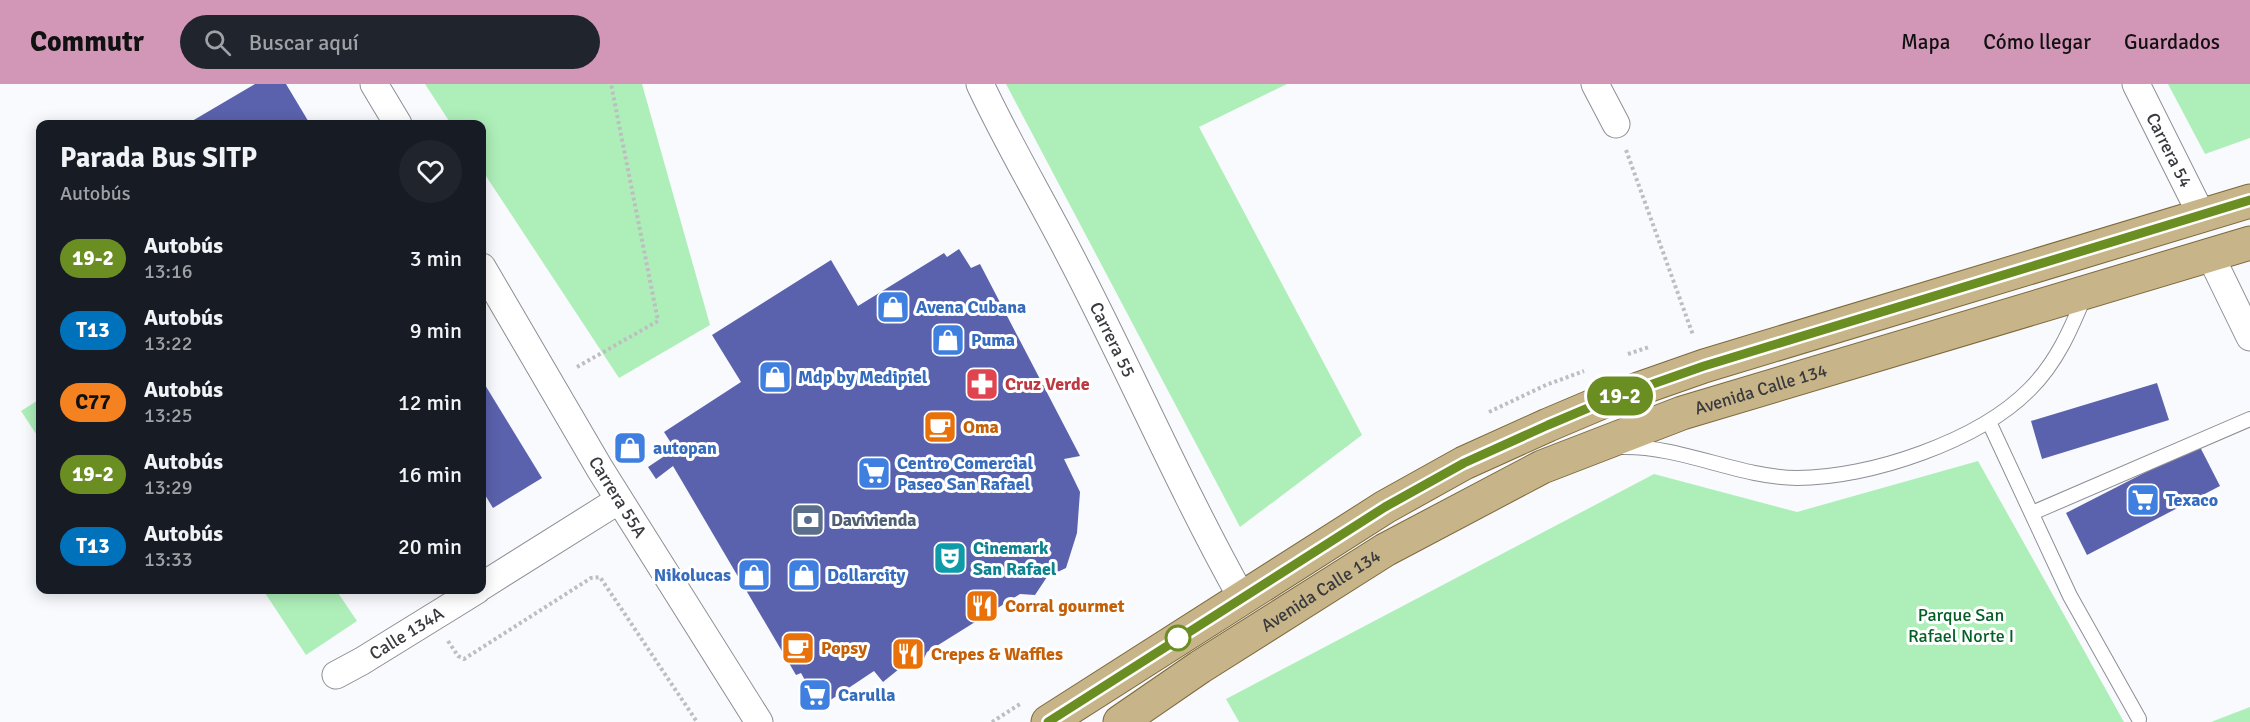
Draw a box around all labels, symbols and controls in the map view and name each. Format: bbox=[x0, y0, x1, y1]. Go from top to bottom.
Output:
search box bbox=[180, 15, 600, 69]
text: Commutr bbox=[30, 25, 144, 59]
icon: search bbox=[201, 26, 234, 59]
text: Buscar aquí bbox=[249, 29, 359, 56]
text: Mapa bbox=[1901, 29, 1950, 55]
text: Cómo llegar bbox=[1983, 29, 2091, 55]
text: Guardados bbox=[2124, 29, 2220, 55]
street label: Carrera 54 bbox=[2141, 109, 2197, 192]
button: heart bbox=[399, 140, 462, 203]
text: Parada Bus SITP bbox=[60, 141, 257, 175]
text: Autobús bbox=[60, 181, 130, 206]
text: Autobús bbox=[144, 232, 223, 259]
text: 19-2 bbox=[72, 245, 114, 271]
text: 3 min bbox=[410, 245, 462, 272]
text: 13:16 bbox=[144, 259, 193, 284]
shop icon: Avena Cubana bbox=[875, 289, 911, 325]
place label: Avena Cubana bbox=[916, 296, 1026, 318]
street label: Carrera 55 bbox=[1085, 299, 1140, 381]
text: Autobús bbox=[144, 304, 223, 331]
text: T13 bbox=[76, 317, 110, 343]
text: 9 min bbox=[410, 317, 462, 344]
shop icon: Puma bbox=[930, 322, 966, 358]
place label: Puma bbox=[971, 329, 1015, 351]
text: 13:22 bbox=[144, 331, 193, 356]
shop icon: Mdp by Medipiel bbox=[757, 359, 793, 395]
street label: Avenida Calle 134 bbox=[1692, 359, 1830, 420]
place label: Mdp by Medipiel bbox=[798, 366, 928, 388]
pharmacy icon: Cruz Verde bbox=[964, 366, 1000, 402]
place label: Cruz Verde bbox=[1005, 373, 1090, 395]
text: Autobús bbox=[144, 376, 223, 403]
line badge: 19-2 bbox=[1578, 376, 1662, 416]
text: 19-2 bbox=[1599, 383, 1641, 409]
text: C77 bbox=[75, 389, 111, 415]
text: 12 min bbox=[398, 389, 462, 416]
text: 13:25 bbox=[144, 403, 193, 428]
cafe icon: Oma bbox=[922, 409, 958, 445]
place label: Oma bbox=[963, 416, 999, 438]
shop icon: autopan bbox=[612, 430, 648, 466]
place label: autopan bbox=[653, 437, 717, 459]
text: Autobús bbox=[144, 448, 223, 475]
street label: Carrera 55A bbox=[584, 452, 651, 542]
place label: Centro Comercial Paseo San Rafael bbox=[897, 452, 1034, 495]
supermarket icon: Centro Comercial Paseo San Rafael bbox=[856, 455, 892, 491]
text: 19-2 bbox=[72, 461, 114, 487]
text: 16 min bbox=[398, 461, 462, 488]
text: 13:29 bbox=[144, 475, 193, 500]
supermarket icon: Texaco bbox=[2125, 482, 2161, 518]
place label: Texaco bbox=[2166, 489, 2218, 511]
bank icon: Davivienda bbox=[790, 502, 826, 538]
place label: Davivienda bbox=[831, 509, 917, 531]
text: Autobús bbox=[144, 520, 223, 547]
text: T13 bbox=[76, 533, 110, 559]
text: 20 min bbox=[398, 533, 462, 560]
place label: Cinemark San Rafael bbox=[973, 537, 1057, 580]
theatre icon: Cinemark San Rafael bbox=[932, 540, 968, 576]
street label: Avenida Calle 134 bbox=[1257, 544, 1385, 637]
text: 13:33 bbox=[144, 547, 193, 572]
shop icon: Nikolucas bbox=[736, 557, 772, 593]
shop icon: Dollarcity bbox=[786, 557, 822, 593]
place label: Nikolucas bbox=[654, 564, 731, 586]
place label: Dollarcity bbox=[827, 564, 906, 586]
restaurant icon: Corral gourmet bbox=[964, 588, 1000, 624]
place label: Corral gourmet bbox=[1005, 595, 1125, 617]
street label: Calle 134A bbox=[365, 602, 448, 665]
park label: Parque San Rafael Norte I bbox=[1908, 604, 2014, 647]
unlabelled marker bbox=[1165, 625, 1191, 651]
cafe icon: Popsy bbox=[780, 630, 816, 666]
restaurant icon: Crepes & Waffles bbox=[890, 636, 926, 672]
place label: Popsy bbox=[821, 637, 867, 659]
place label: Crepes & Waffles bbox=[931, 643, 1063, 665]
supermarket icon: Carulla bbox=[797, 677, 833, 713]
place label: Carulla bbox=[838, 684, 896, 706]

